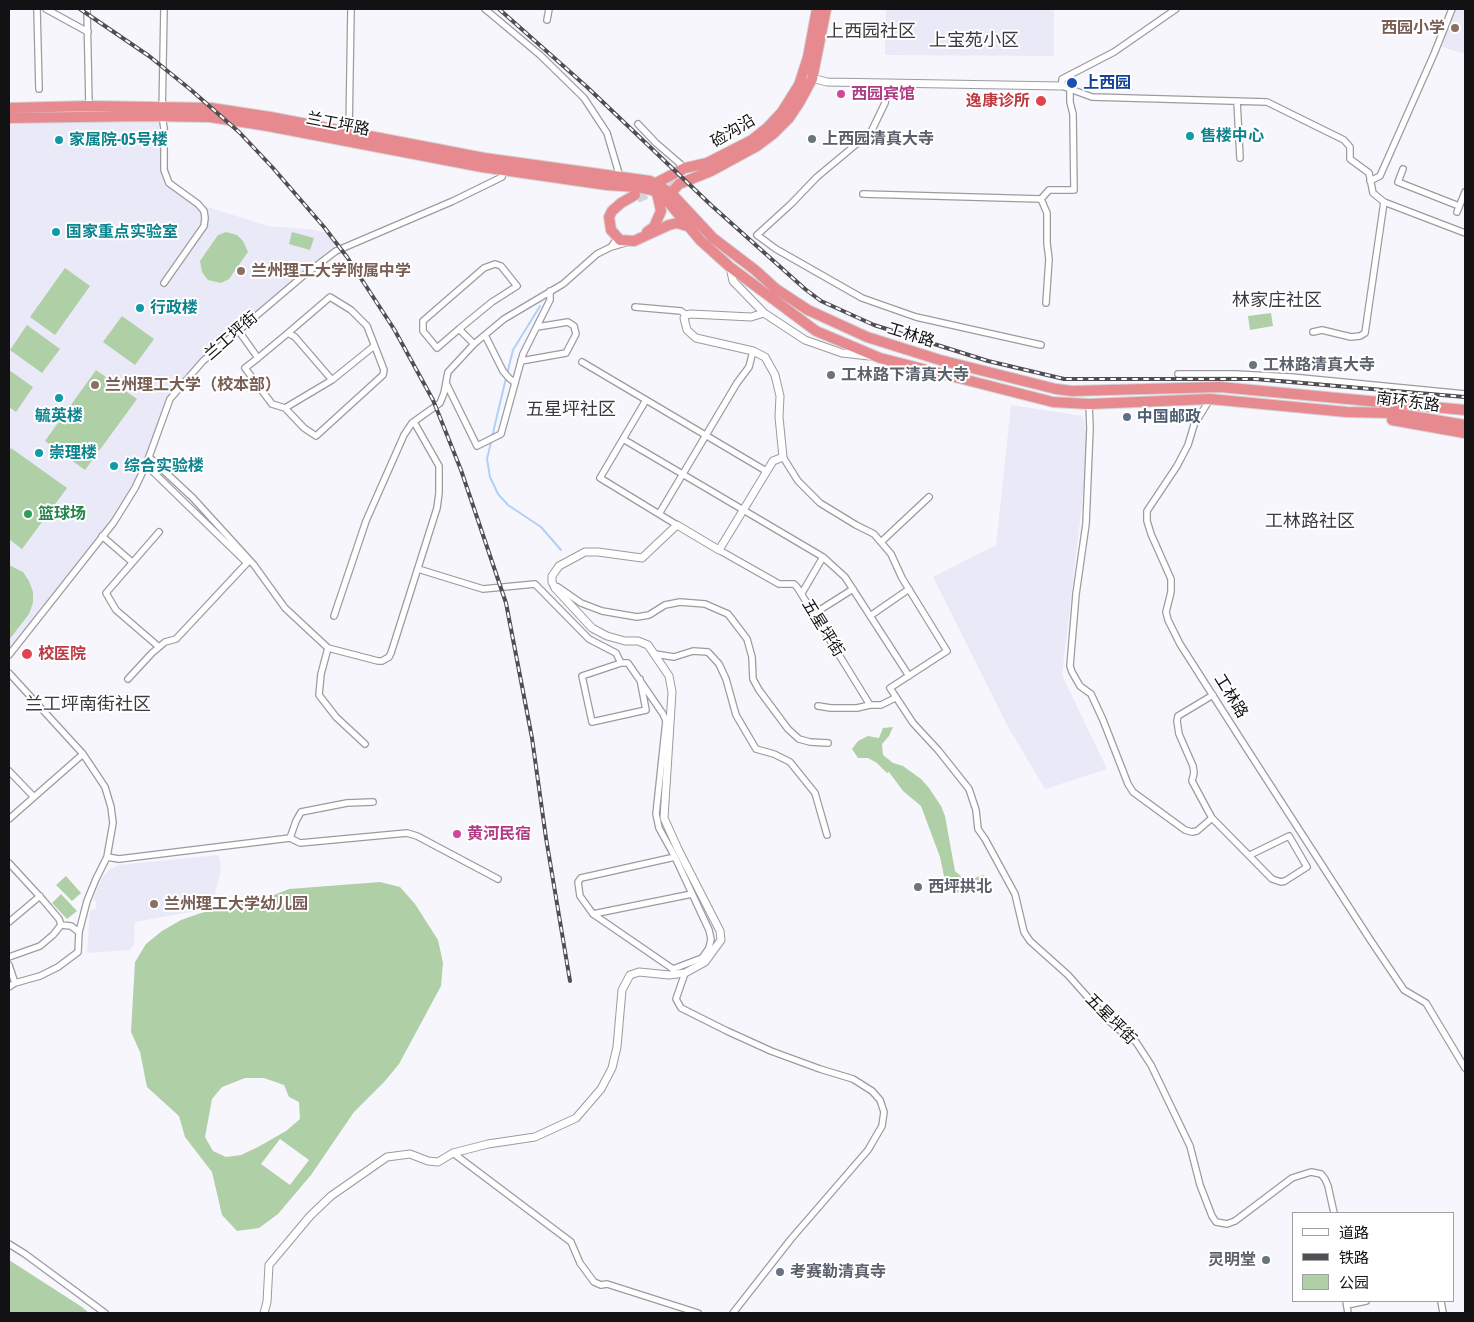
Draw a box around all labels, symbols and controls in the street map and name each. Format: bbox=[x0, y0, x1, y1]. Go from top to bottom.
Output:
place label: 西园小学 bbox=[1381, 18, 1445, 38]
district label: 上西园社区 bbox=[826, 20, 916, 42]
marker: 西园小学 bbox=[1449, 22, 1461, 34]
district label: 上宝苑小区 bbox=[929, 29, 1019, 51]
place label: 上西园 bbox=[1083, 73, 1131, 93]
marker: 上西园 bbox=[1065, 76, 1079, 90]
place label: 西园宾馆 bbox=[851, 84, 915, 104]
marker: 西园宾馆 bbox=[835, 88, 847, 100]
place label: 逸康诊所 bbox=[966, 91, 1030, 111]
marker: 逸康诊所 bbox=[1034, 94, 1048, 108]
street label: 兰工坪路 bbox=[305, 108, 371, 140]
street label: 硷沟沿 bbox=[707, 110, 759, 152]
place label: 售楼中心 bbox=[1200, 126, 1264, 146]
place label: 上西园清真大寺 bbox=[822, 129, 934, 149]
place label: 家属院-05号楼 bbox=[69, 130, 168, 150]
marker: 售楼中心 bbox=[1184, 130, 1196, 142]
marker: 上西园清真大寺 bbox=[806, 133, 818, 145]
marker: 家属院-05号楼 bbox=[53, 134, 65, 146]
place label: 国家重点实验室 bbox=[66, 222, 178, 242]
marker: 国家重点实验室 bbox=[50, 226, 62, 238]
place label: 兰州理工大学附属中学 bbox=[251, 261, 411, 281]
marker: 兰州理工大学附属中学 bbox=[235, 265, 247, 277]
district label: 林家庄社区 bbox=[1232, 289, 1322, 311]
place label: 行政楼 bbox=[150, 298, 198, 318]
marker: 行政楼 bbox=[134, 302, 146, 314]
street label: 兰工坪街 bbox=[201, 308, 261, 364]
street label: 工林路 bbox=[885, 319, 937, 351]
place label: 工林路清真大寺 bbox=[1263, 355, 1375, 375]
marker: 工林路清真大寺 bbox=[1247, 359, 1259, 371]
place label: 工林路下清真大寺 bbox=[841, 365, 969, 385]
marker: 工林路下清真大寺 bbox=[825, 369, 837, 381]
place label: 兰州理工大学（校本部） bbox=[105, 375, 281, 395]
marker: 兰州理工大学（校本部） bbox=[89, 379, 101, 391]
street label: 南环东路 bbox=[1375, 389, 1441, 415]
marker: 毓英楼 bbox=[53, 392, 65, 404]
district label: 五星坪社区 bbox=[526, 398, 616, 420]
place label: 毓英楼 bbox=[35, 406, 83, 426]
place label: 中国邮政 bbox=[1137, 407, 1201, 427]
marker: 中国邮政 bbox=[1121, 411, 1133, 423]
place label: 崇理楼 bbox=[49, 443, 97, 463]
marker: 崇理楼 bbox=[33, 447, 45, 459]
place label: 综合实验楼 bbox=[124, 456, 204, 476]
marker: 综合实验楼 bbox=[108, 460, 120, 472]
place label: 篮球场 bbox=[38, 504, 86, 524]
marker: 篮球场 bbox=[22, 508, 34, 520]
district label: 工林路社区 bbox=[1265, 510, 1355, 532]
street label: 五星坪街 bbox=[798, 596, 848, 660]
place label: 校医院 bbox=[38, 644, 86, 664]
marker: 校医院 bbox=[20, 647, 34, 661]
street label: 工林路 bbox=[1210, 671, 1252, 721]
district label: 兰工坪南街社区 bbox=[25, 693, 151, 715]
place label: 黄河民宿 bbox=[467, 824, 531, 844]
marker: 黄河民宿 bbox=[451, 828, 463, 840]
place label: 西坪拱北 bbox=[928, 877, 992, 897]
marker: 西坪拱北 bbox=[912, 881, 924, 893]
place label: 兰州理工大学幼儿园 bbox=[164, 894, 308, 914]
marker: 兰州理工大学幼儿园 bbox=[148, 898, 160, 910]
street label: 五星坪街 bbox=[1082, 990, 1140, 1048]
legend bbox=[1292, 1212, 1454, 1302]
text: 道路 bbox=[1339, 1224, 1369, 1241]
text: 铁路 bbox=[1339, 1249, 1369, 1266]
place label: 灵明堂 bbox=[1208, 1250, 1256, 1270]
marker: 灵明堂 bbox=[1260, 1254, 1272, 1266]
place label: 考赛勒清真寺 bbox=[790, 1262, 886, 1282]
marker: 考赛勒清真寺 bbox=[774, 1266, 786, 1278]
text: 公园 bbox=[1339, 1274, 1369, 1291]

